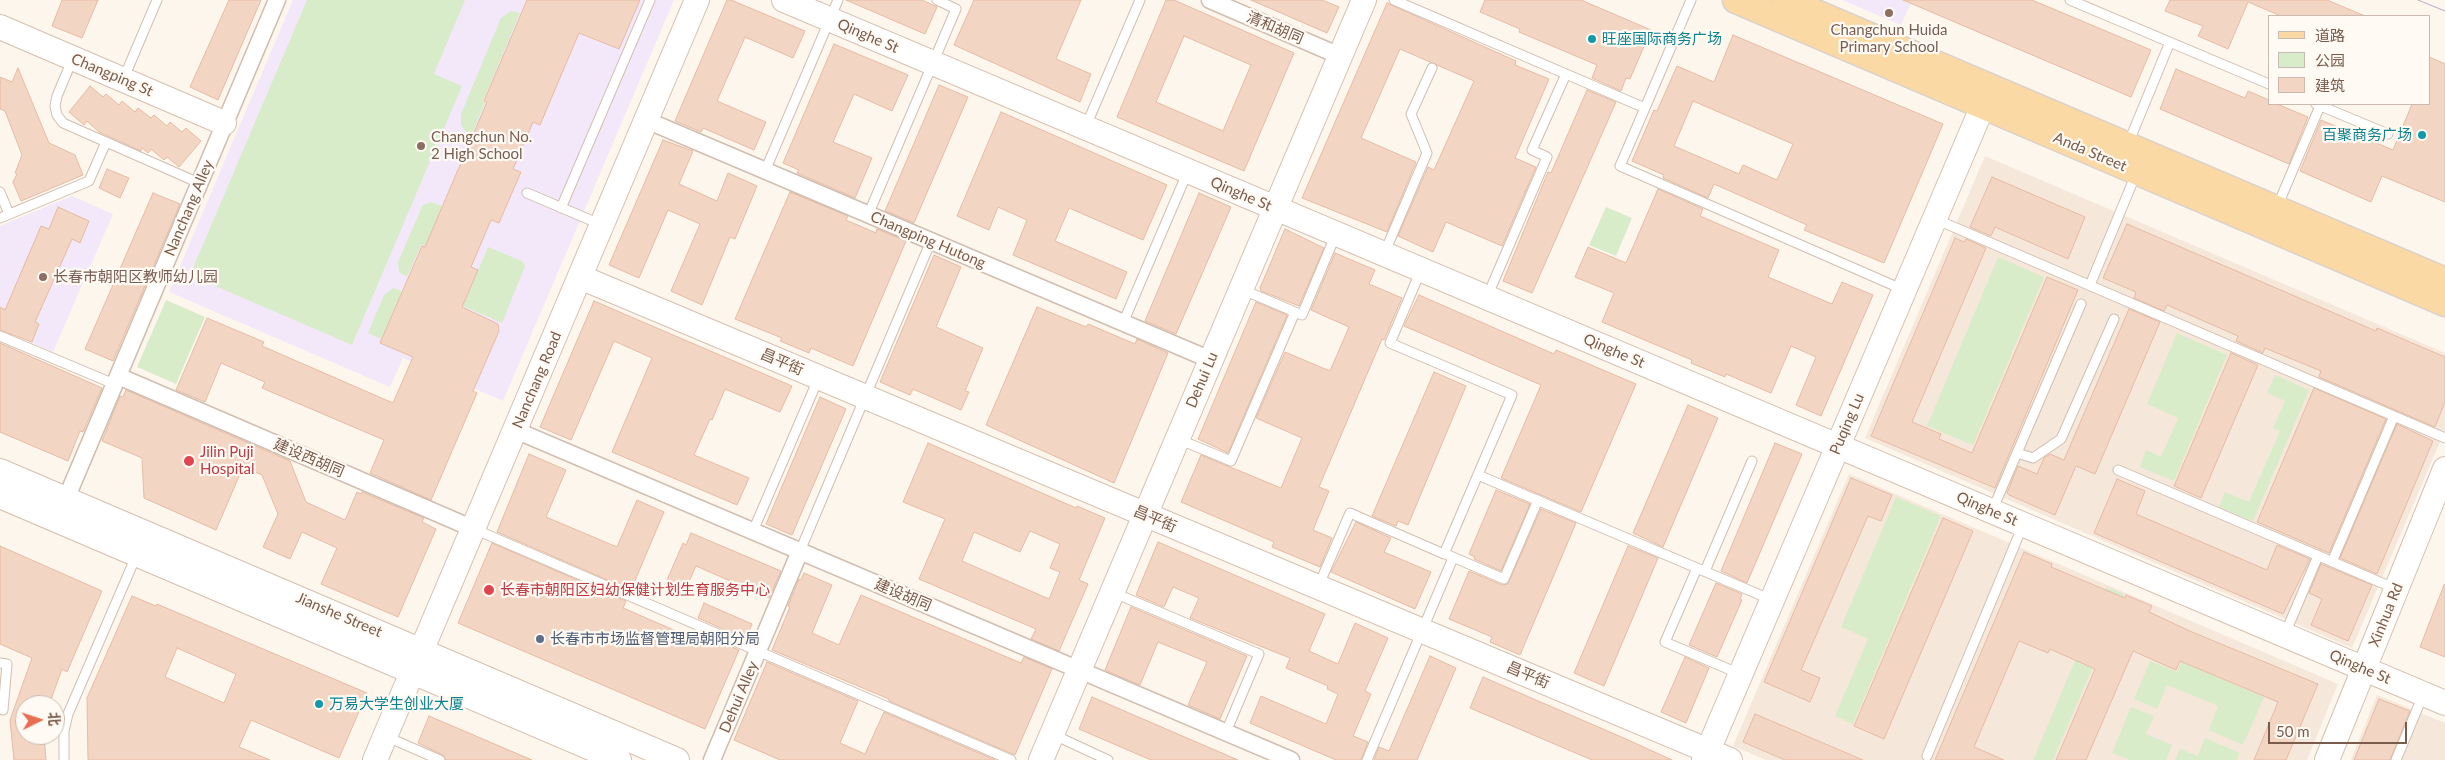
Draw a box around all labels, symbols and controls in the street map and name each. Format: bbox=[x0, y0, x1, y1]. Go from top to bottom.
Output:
marker: Changchun Huida Primary School bbox=[1883, 7, 1895, 19]
street label: 清和胡同 bbox=[1244, 8, 1306, 48]
street label: Qinghe St bbox=[835, 15, 901, 57]
legend bbox=[2268, 15, 2430, 105]
place label: Changchun Huida Primary School bbox=[1830, 21, 1948, 56]
text: 道路 bbox=[2315, 26, 2345, 44]
place label: 旺座国际商务广场 bbox=[1602, 30, 1722, 48]
marker: 旺座国际商务广场 bbox=[1586, 33, 1598, 45]
street label: Changping St bbox=[68, 50, 156, 100]
text: 公园 bbox=[2315, 51, 2345, 69]
text: 建筑 bbox=[2315, 76, 2345, 94]
place label: 百聚商务广场 bbox=[2322, 126, 2412, 144]
place label: Changchun No. 2 High School bbox=[431, 128, 532, 163]
street label: Anda Street bbox=[2051, 129, 2129, 175]
marker: 百聚商务广场 bbox=[2416, 129, 2428, 141]
marker: Changchun No. 2 High School bbox=[415, 140, 427, 152]
street label: Nanchang Alley bbox=[161, 157, 217, 259]
street label: Qinghe St bbox=[1208, 173, 1274, 215]
street label: Changping Hutong bbox=[868, 208, 988, 272]
place label: 长春市朝阳区教师幼儿园 bbox=[53, 268, 218, 286]
marker: 长春市朝阳区教师幼儿园 bbox=[37, 271, 49, 283]
street label: Nanchang Road bbox=[509, 329, 565, 431]
street label: Qinghe St bbox=[1581, 330, 1647, 372]
street label: 昌平街 bbox=[758, 345, 806, 379]
street label: Dehui Lu bbox=[1182, 349, 1222, 411]
street label: Puqing Lu bbox=[1826, 391, 1868, 457]
street label: 建设西胡同 bbox=[271, 435, 347, 481]
place label: Jilin Puji Hospital bbox=[200, 443, 255, 478]
marker: Jilin Puji Hospital bbox=[182, 454, 196, 468]
street label: Qinghe St bbox=[1954, 488, 2020, 530]
street label: 昌平街 bbox=[1131, 502, 1179, 536]
street label: 建设胡同 bbox=[872, 575, 934, 615]
place label: 长春市朝阳区妇幼保健计划生育服务中心 bbox=[500, 581, 770, 599]
street label: Xinhua Rd bbox=[2365, 581, 2407, 649]
marker: 长春市朝阳区妇幼保健计划生育服务中心 bbox=[482, 583, 496, 597]
street label: Jianshe Street bbox=[293, 589, 385, 641]
place label: 长春市市场监督管理局朝阳分局 bbox=[550, 630, 760, 648]
marker: 长春市市场监督管理局朝阳分局 bbox=[534, 633, 546, 645]
street label: Qinghe St bbox=[2327, 646, 2393, 688]
street label: Dehui Alley bbox=[716, 658, 762, 736]
street label: 昌平街 bbox=[1504, 658, 1552, 692]
north arrow bbox=[15, 695, 65, 745]
place label: 万易大学生创业大厦 bbox=[329, 695, 464, 713]
marker: 万易大学生创业大厦 bbox=[313, 698, 325, 710]
text: 北 bbox=[45, 711, 63, 727]
scale bar bbox=[2270, 712, 2409, 744]
text: 50 m bbox=[2276, 722, 2310, 740]

